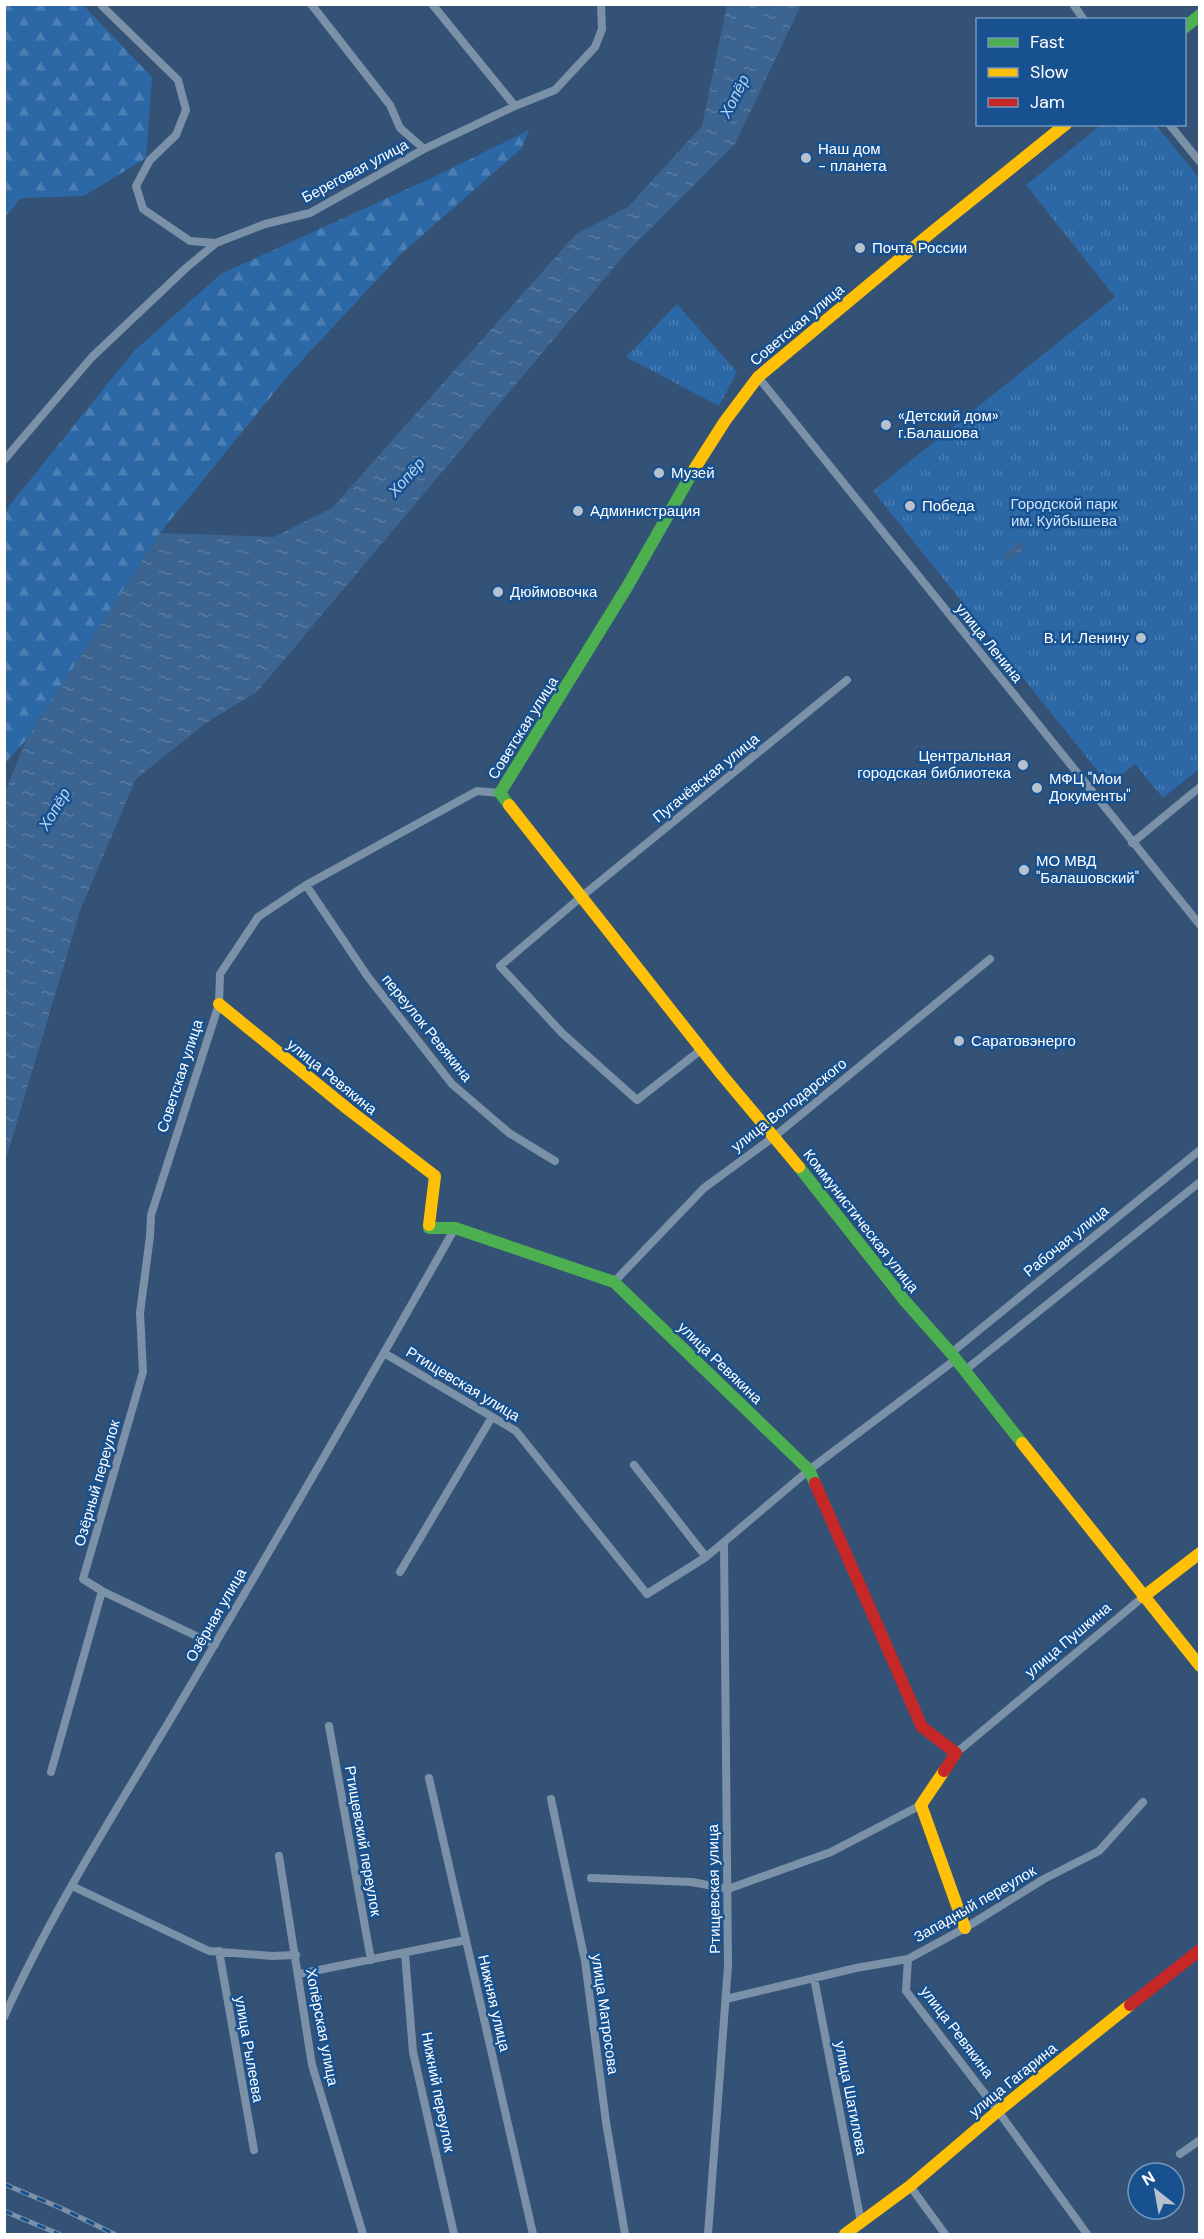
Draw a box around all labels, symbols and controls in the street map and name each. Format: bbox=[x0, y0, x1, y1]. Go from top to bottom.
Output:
legend bbox=[976, 18, 1186, 126]
text: Fast bbox=[1030, 30, 1065, 54]
text: Slow bbox=[1030, 60, 1069, 84]
water label: Хопёр bbox=[714, 71, 754, 122]
text: Jam bbox=[1030, 90, 1065, 114]
street label: Береговая улица bbox=[298, 134, 412, 207]
place label: Наш дом - планета bbox=[818, 139, 887, 176]
marker: Наш дом - планета bbox=[799, 151, 813, 165]
place label: Почта России bbox=[872, 238, 967, 258]
marker: Почта России bbox=[853, 241, 867, 255]
street label: Советская улица bbox=[746, 279, 849, 370]
place label: «Детский дом» г.Балашова bbox=[898, 406, 999, 443]
marker: «Детский дом» г.Балашова bbox=[879, 418, 893, 432]
water label: Хопёр bbox=[383, 453, 430, 502]
place label: Музей bbox=[671, 463, 715, 483]
marker: Музей bbox=[652, 466, 666, 480]
park label: Городской парк им. Куйбышева bbox=[1011, 494, 1118, 531]
place label: Победа bbox=[922, 496, 975, 516]
marker: Победа bbox=[903, 499, 917, 513]
place label: Администрация bbox=[590, 501, 700, 521]
marker: Администрация bbox=[571, 504, 585, 518]
place label: Дюймовочка bbox=[510, 582, 598, 602]
marker: Дюймовочка bbox=[491, 585, 505, 599]
street label: улица Ленина bbox=[951, 599, 1028, 687]
place label: В. И. Ленину bbox=[1044, 628, 1129, 648]
marker: В. И. Ленину bbox=[1134, 631, 1148, 645]
street label: Советская улица bbox=[483, 672, 563, 783]
street label: Пугачёвская улица bbox=[649, 728, 764, 827]
place label: Центральная городская библиотека bbox=[857, 746, 1012, 783]
marker: Центральная городская библиотека bbox=[1016, 758, 1030, 772]
place label: МФЦ "Мои Документы" bbox=[1049, 769, 1131, 806]
marker: МФЦ "Мои Документы" bbox=[1030, 781, 1044, 795]
water label: Хопёр bbox=[33, 784, 75, 835]
place label: МО МВД "Балашовский" bbox=[1036, 851, 1139, 888]
marker: МО МВД "Балашовский" bbox=[1017, 863, 1031, 877]
street label: переулок Ревякина bbox=[377, 970, 477, 1087]
street label: Советская улица bbox=[152, 1016, 208, 1135]
place label: Саратовэнерго bbox=[971, 1031, 1076, 1051]
street label: улица Ревякина bbox=[283, 1034, 382, 1120]
marker: Саратовэнерго bbox=[952, 1034, 966, 1048]
street label: улица Володарского bbox=[727, 1054, 851, 1156]
street label: Коммунистическая улица bbox=[799, 1145, 924, 1297]
street label: Рабочая улица bbox=[1019, 1200, 1113, 1281]
street label: улица Ревякина bbox=[673, 1317, 767, 1409]
street label: Ртищевская улица bbox=[402, 1342, 524, 1426]
street label: Озёрный переулок bbox=[69, 1417, 125, 1549]
street label: Озёрная улица bbox=[181, 1564, 251, 1666]
street label: улица Пушкина bbox=[1021, 1597, 1116, 1682]
street label: Ртищевский переулок bbox=[340, 1764, 386, 1918]
street label: Ртищевская улица bbox=[703, 1823, 725, 1954]
street label: Западный переулок bbox=[910, 1861, 1040, 1947]
street label: улица Матросова bbox=[587, 1952, 623, 2076]
street label: Нижняя улица bbox=[473, 1953, 515, 2054]
street label: Хопёрская улица bbox=[301, 1967, 343, 2088]
street label: улица Ревякина bbox=[916, 1982, 999, 2083]
street label: улица Рылеева bbox=[230, 1994, 268, 2104]
street label: Нижний переулок bbox=[417, 2030, 460, 2154]
street label: улица Гагарина bbox=[965, 2038, 1062, 2122]
street label: улица Шатилова bbox=[830, 2039, 872, 2157]
north arrow bbox=[1126, 2161, 1186, 2221]
text: N bbox=[1138, 2167, 1159, 2191]

